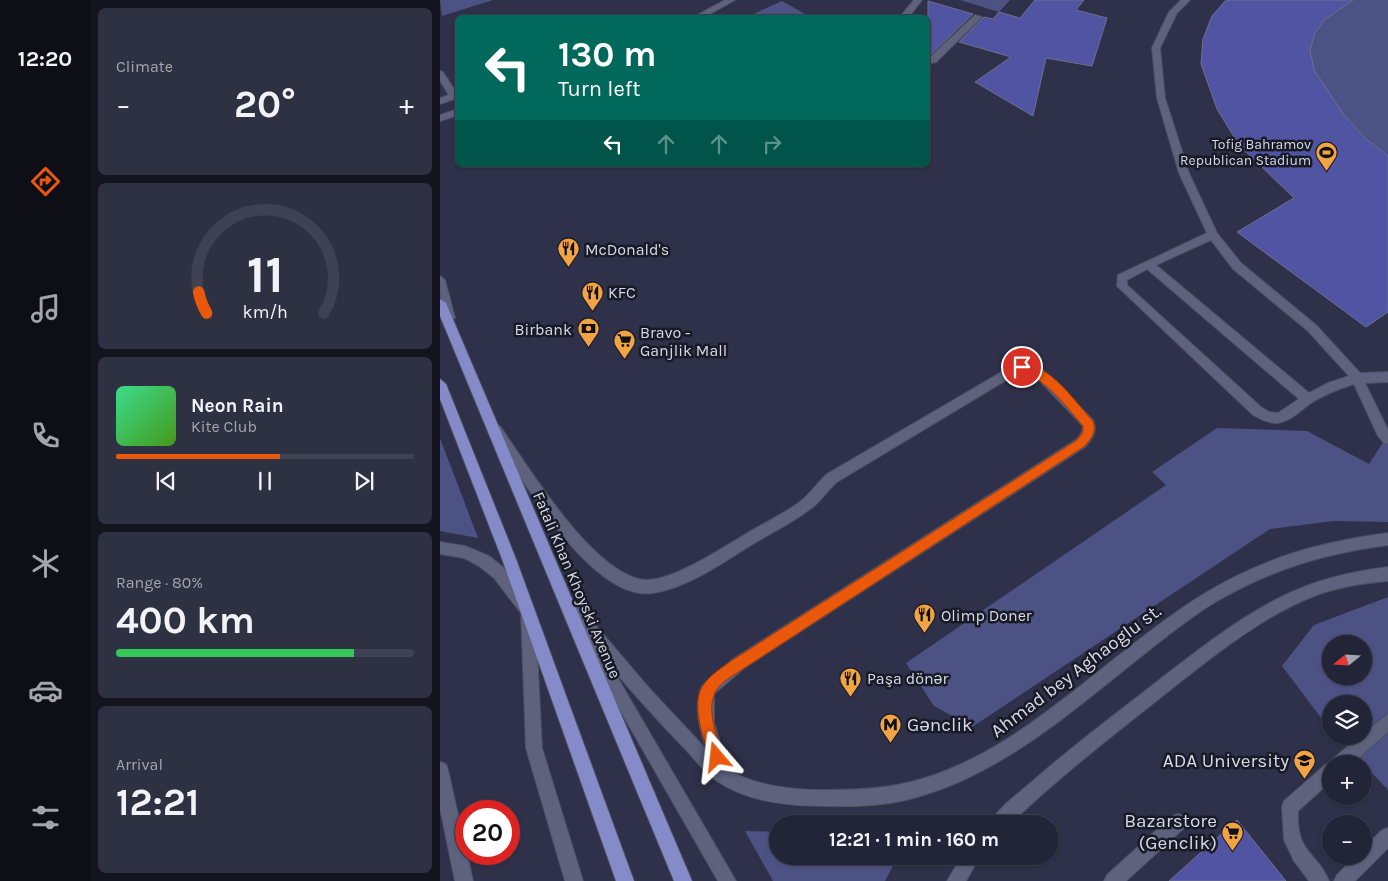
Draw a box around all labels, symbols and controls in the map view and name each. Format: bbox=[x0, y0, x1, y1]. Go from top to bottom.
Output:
text: 130 m bbox=[558, 34, 656, 75]
icon: left bbox=[475, 35, 540, 100]
text: 12:20 bbox=[18, 46, 72, 72]
text: Climate bbox=[116, 57, 173, 76]
text: Turn left bbox=[558, 76, 641, 102]
text: 20° bbox=[234, 82, 296, 127]
text: − bbox=[116, 88, 131, 121]
text: + bbox=[399, 88, 414, 121]
icon: left bbox=[599, 130, 627, 158]
icon: ahead bbox=[652, 130, 680, 158]
icon: ahead bbox=[705, 130, 733, 158]
icon: right bbox=[758, 130, 786, 158]
place label: Tofig Bahramov Republican Stadium bbox=[1180, 136, 1311, 169]
sports icon: Tofig Bahramov Republican Stadium bbox=[1315, 140, 1339, 171]
icon: directions bbox=[28, 164, 63, 199]
restaurant icon: McDonald's bbox=[557, 237, 581, 268]
place label: McDonald's bbox=[585, 240, 669, 259]
text: 11 bbox=[246, 244, 284, 305]
restaurant icon: KFC bbox=[580, 280, 604, 311]
place label: KFC bbox=[608, 283, 636, 302]
icon: music bbox=[28, 291, 63, 326]
text: km/h bbox=[242, 302, 288, 323]
bank icon: Birbank bbox=[576, 317, 600, 348]
place label: Birbank bbox=[515, 320, 572, 339]
place label: Bravo - Ganjlik Mall bbox=[640, 323, 727, 360]
supermarket icon: Bravo - Ganjlik Mall bbox=[612, 329, 636, 360]
pin bbox=[1001, 346, 1043, 388]
icon: arrive bbox=[1008, 353, 1036, 381]
text: Neon Rain bbox=[191, 395, 284, 417]
text: Kite Club bbox=[191, 417, 257, 436]
icon: phone bbox=[28, 418, 63, 453]
icon: previous bbox=[152, 467, 180, 495]
icon: pause bbox=[251, 467, 279, 495]
icon: next bbox=[350, 467, 378, 495]
street label: Fatali Khan Khoyski Avenue bbox=[529, 489, 625, 681]
icon: climate bbox=[28, 546, 63, 581]
text: Range · 80% bbox=[116, 573, 203, 592]
text: 400 km bbox=[116, 598, 255, 643]
street label: Ahmad bey Aghaoglu st. bbox=[987, 600, 1165, 742]
restaurant icon: Olimp Doner bbox=[913, 603, 937, 634]
place label: Olimp Doner bbox=[941, 606, 1032, 625]
north arrow bbox=[1322, 635, 1372, 685]
map controls bbox=[1322, 635, 1372, 865]
restaurant icon: Paşa dönər bbox=[839, 666, 863, 697]
place label: Paşa dönər bbox=[867, 669, 948, 688]
icon: car bbox=[28, 673, 63, 708]
button: layers bbox=[1322, 695, 1372, 745]
metro station icon: Gənclik bbox=[879, 713, 903, 744]
place label: Gənclik bbox=[907, 714, 973, 736]
position arrow bbox=[690, 730, 742, 782]
school or university icon: ADA University bbox=[1293, 749, 1317, 780]
place label: ADA University bbox=[1163, 750, 1289, 772]
text: Arrival bbox=[116, 755, 163, 774]
button: + bbox=[1322, 755, 1372, 805]
text: 12:21 bbox=[116, 780, 199, 825]
icon: filters bbox=[28, 800, 63, 835]
speed limit sign: 20 bbox=[455, 800, 520, 865]
place label: Bazarstore (Genclik) bbox=[1124, 810, 1217, 854]
button: − bbox=[1322, 815, 1372, 865]
supermarket icon: Bazarstore (Genclik) bbox=[1221, 820, 1245, 851]
text: 12:21 · 1 min · 160 m bbox=[829, 829, 999, 851]

